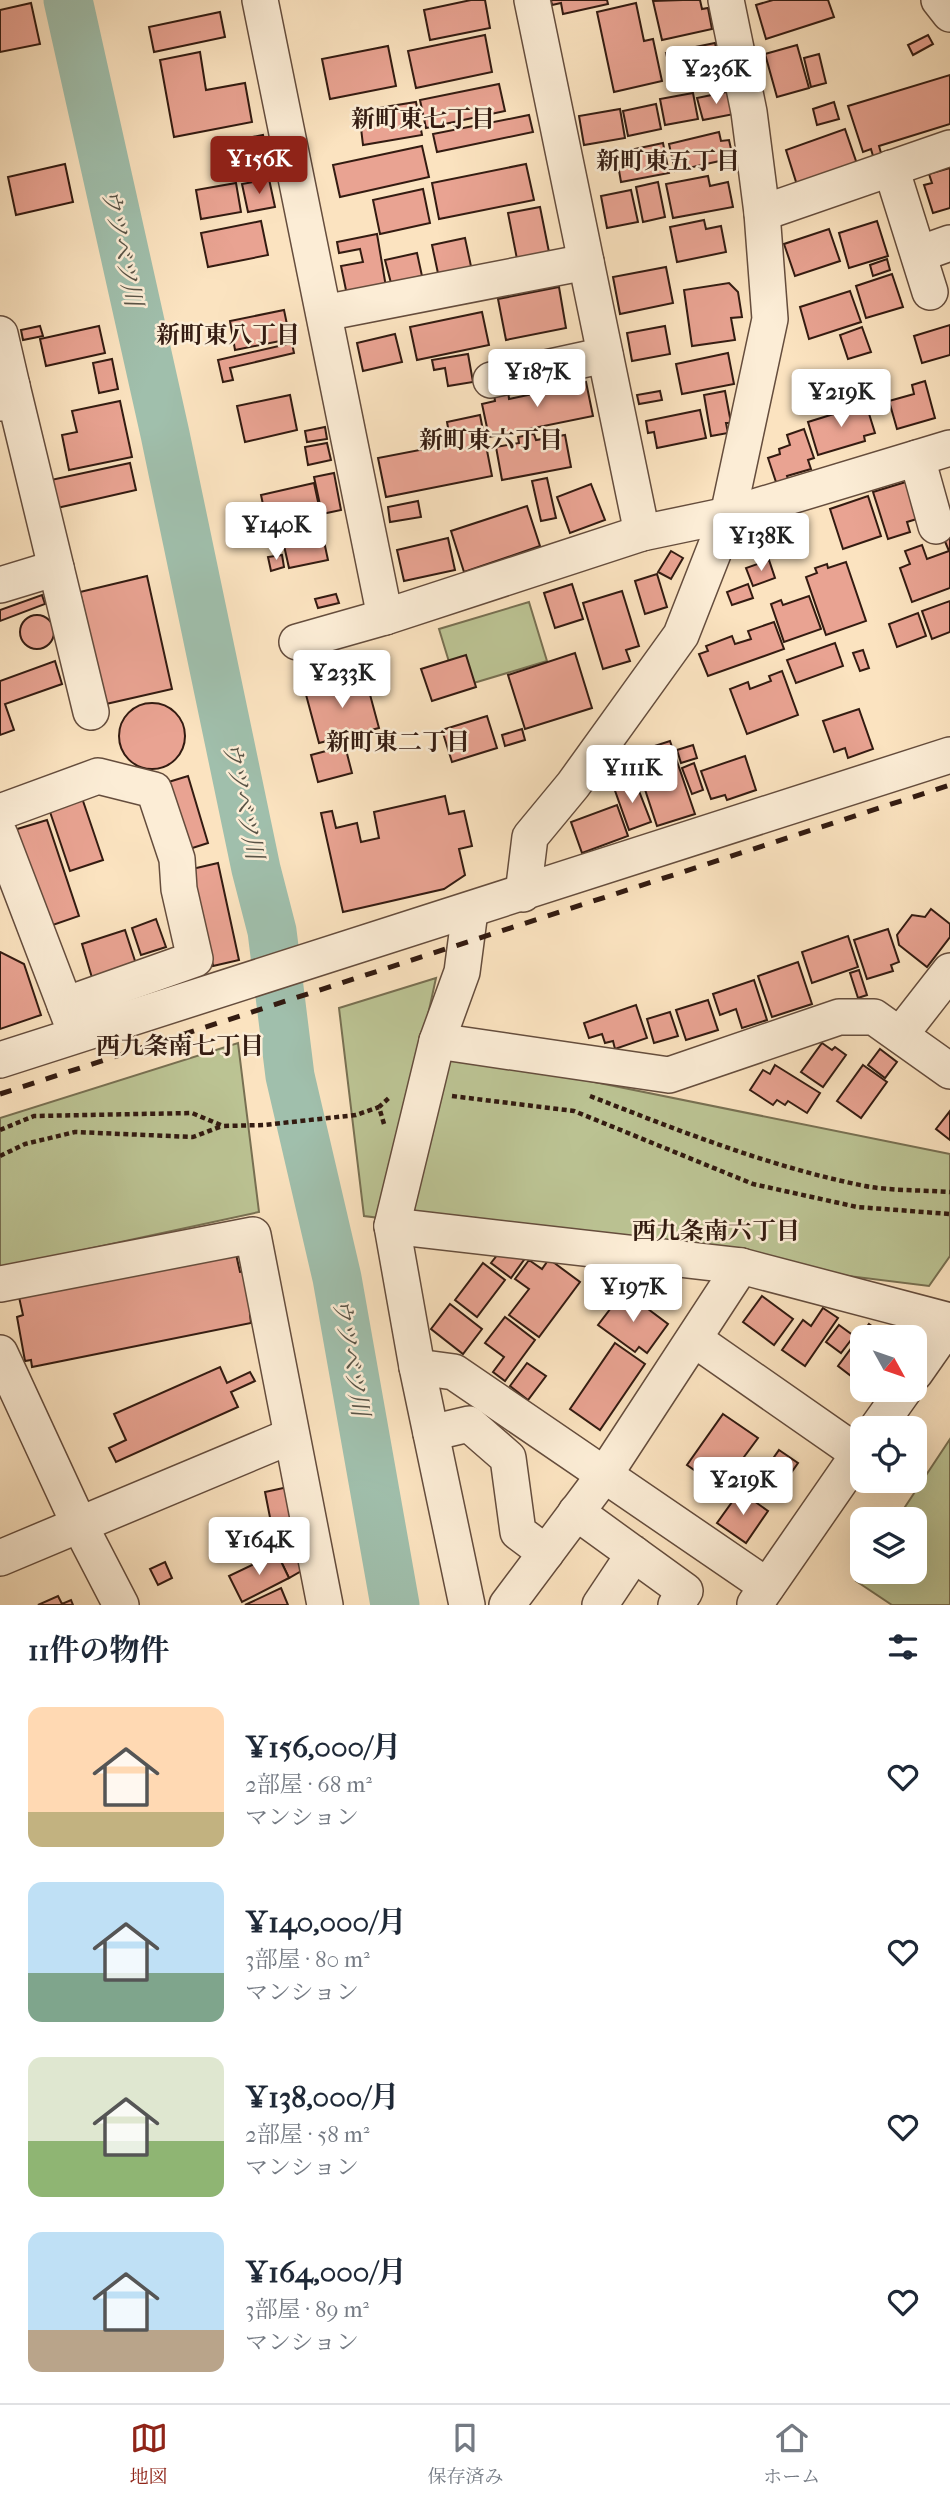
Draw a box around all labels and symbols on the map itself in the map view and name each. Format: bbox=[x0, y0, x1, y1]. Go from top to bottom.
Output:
pin: ¥236K bbox=[667, 46, 765, 106]
district label: 新町東七丁目 bbox=[351, 105, 495, 133]
pin: ¥156K bbox=[210, 136, 308, 196]
district label: 新町東五丁目 bbox=[596, 147, 740, 175]
water label: ウツベツ川 bbox=[96, 185, 149, 312]
district label: 新町東八丁目 bbox=[156, 321, 300, 349]
pin: ¥187K bbox=[488, 350, 586, 409]
pin: ¥219K bbox=[792, 370, 890, 429]
district label: 新町東六丁目 bbox=[419, 426, 563, 454]
pin: ¥140K bbox=[227, 503, 325, 562]
pin: ¥138K bbox=[712, 514, 810, 573]
pin: ¥233K bbox=[293, 650, 391, 710]
district label: 新町東二丁目 bbox=[326, 728, 470, 756]
water label: ウツベツ川 bbox=[217, 738, 270, 865]
pin: ¥111K bbox=[583, 746, 681, 805]
district label: 西九条南七丁目 bbox=[96, 1032, 264, 1060]
district label: 西九条南六丁目 bbox=[632, 1217, 800, 1245]
pin: ¥197K bbox=[584, 1264, 682, 1324]
water label: ウツベツ川 bbox=[327, 1295, 376, 1421]
north arrow bbox=[850, 1325, 928, 1402]
pin: ¥219K bbox=[694, 1458, 792, 1517]
pin: ¥164K bbox=[210, 1518, 308, 1577]

